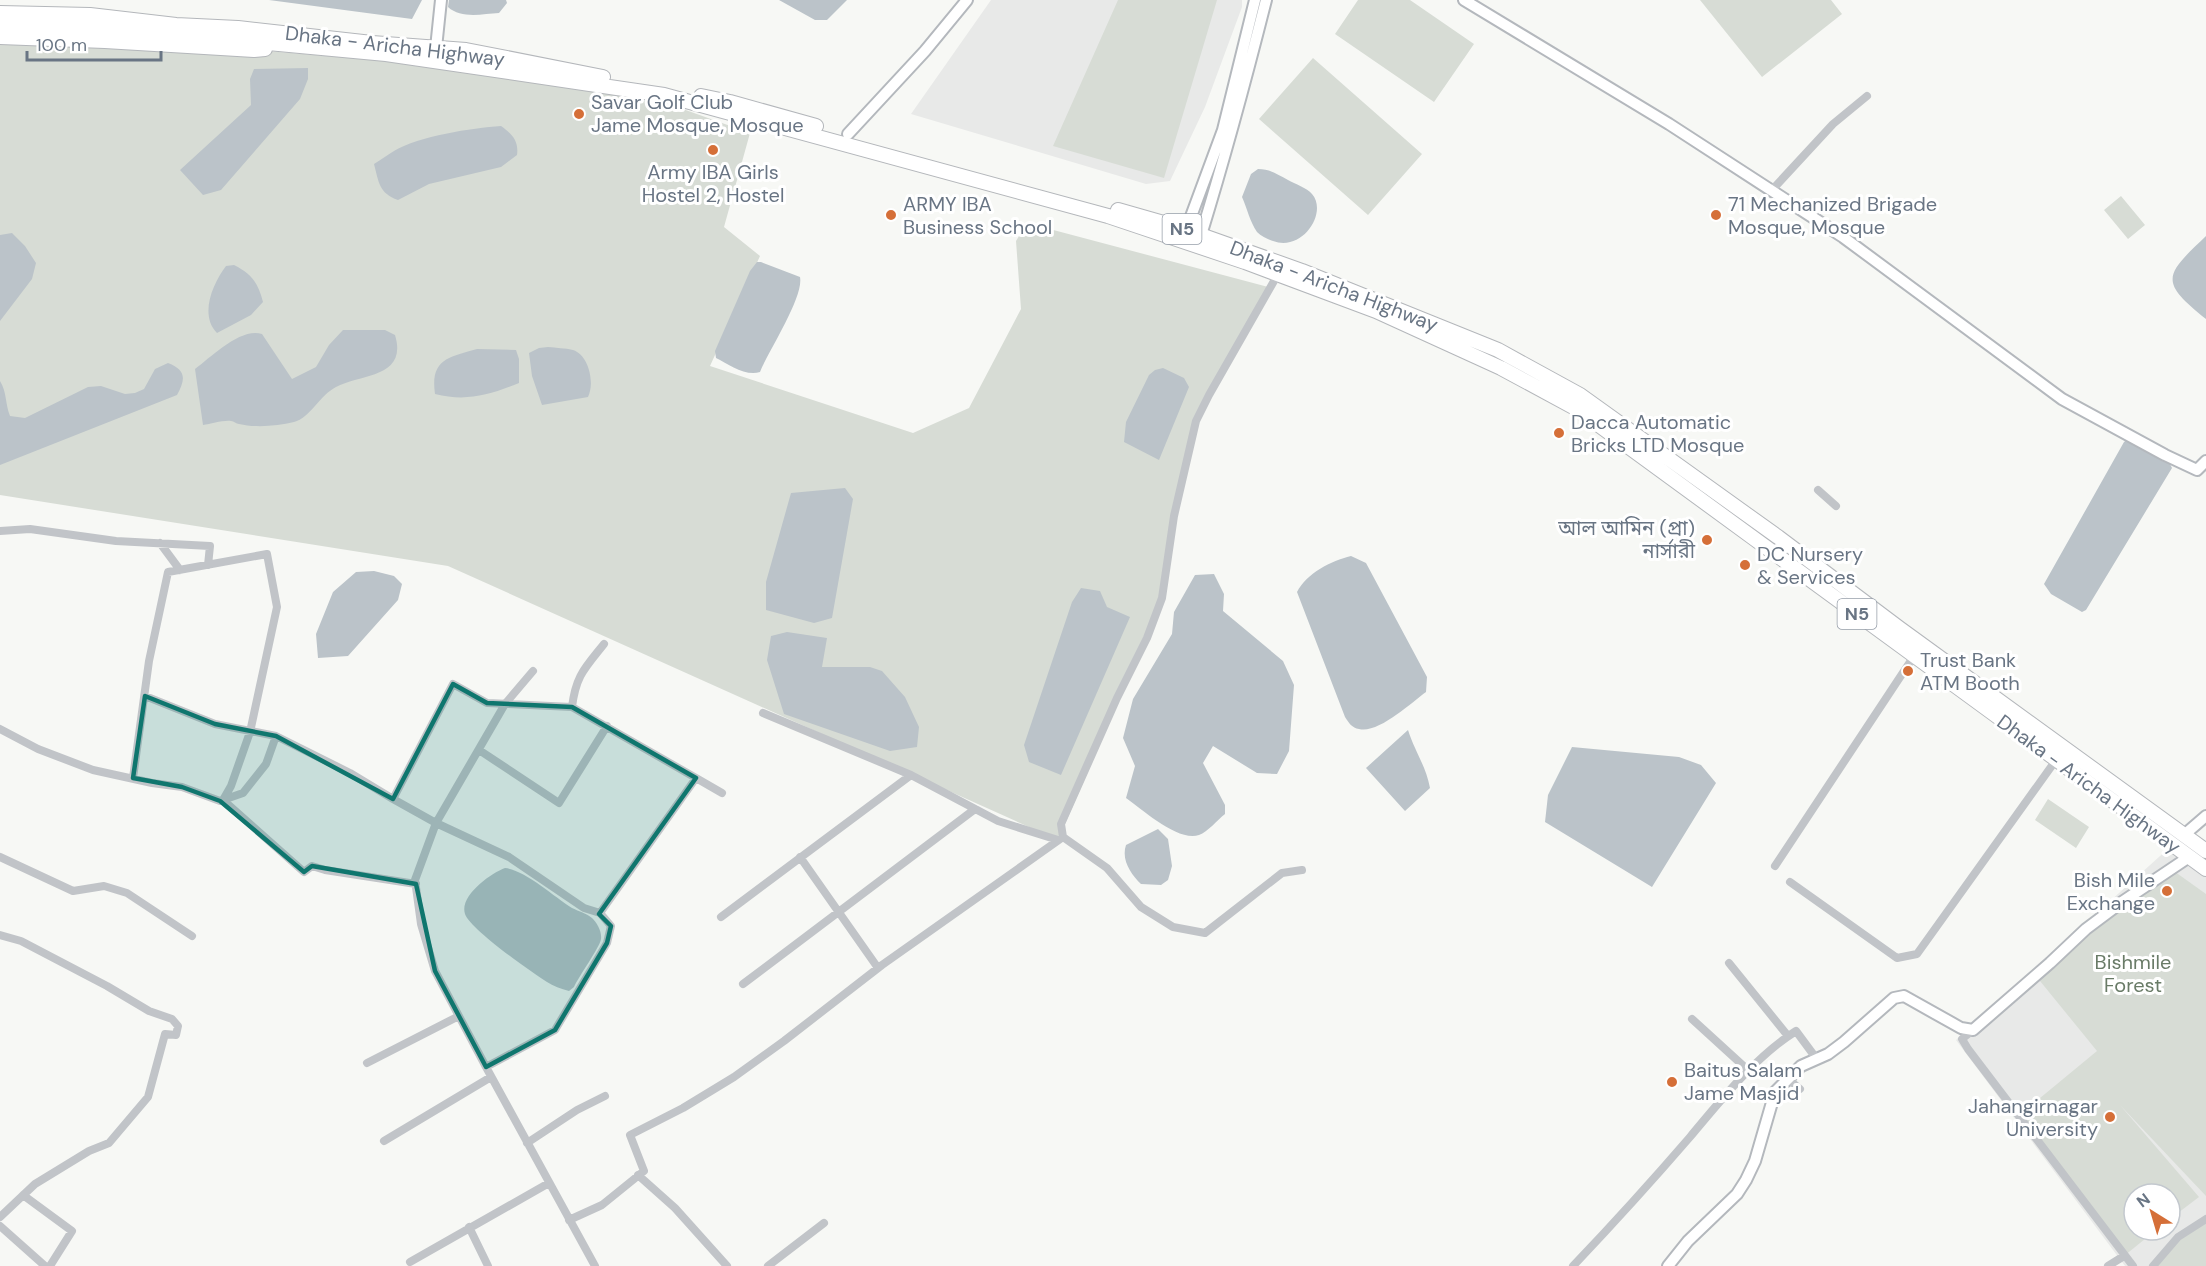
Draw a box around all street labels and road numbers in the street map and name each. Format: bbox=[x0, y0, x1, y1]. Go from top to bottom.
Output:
street label: Dhaka - Aricha Highway bbox=[284, 20, 506, 72]
road number: N5 bbox=[1162, 214, 1202, 244]
street label: Dhaka - Aricha Highway bbox=[1226, 234, 1442, 338]
road number: N5 bbox=[1838, 599, 1876, 629]
street label: Dhaka - Aricha Highway bbox=[1992, 709, 2186, 859]

